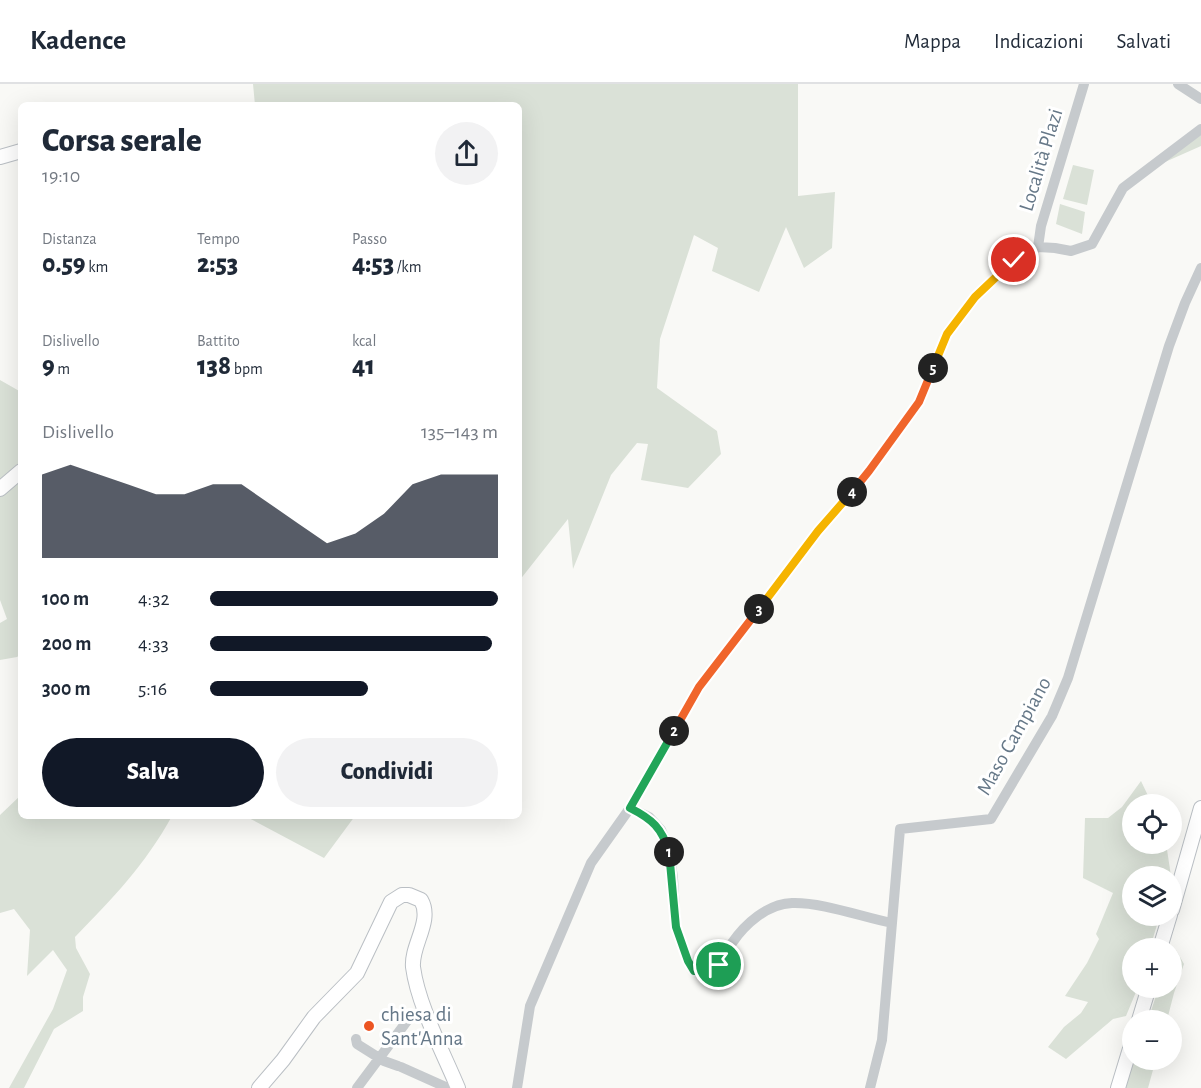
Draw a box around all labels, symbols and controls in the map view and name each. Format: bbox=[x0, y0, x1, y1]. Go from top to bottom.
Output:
text: Kadence bbox=[30, 27, 126, 55]
text: Mappa bbox=[904, 31, 961, 52]
text: Indicazioni bbox=[994, 31, 1084, 52]
text: Salvati bbox=[1117, 31, 1171, 52]
street label: Località Plazi bbox=[1015, 106, 1067, 214]
button: share bbox=[435, 122, 498, 185]
text: Corsa serale bbox=[42, 125, 202, 158]
text: 19:10 bbox=[42, 166, 80, 186]
text: Distanza bbox=[42, 231, 97, 247]
text: Tempo bbox=[197, 231, 240, 247]
text: Passo bbox=[352, 231, 387, 247]
pin bbox=[988, 234, 1039, 285]
icon: check bbox=[997, 243, 1030, 276]
text: 0.59 bbox=[42, 251, 86, 277]
text: 2:53 bbox=[197, 251, 238, 277]
text: 4:53 bbox=[352, 251, 394, 277]
text: km bbox=[86, 259, 108, 275]
text: /km bbox=[394, 259, 421, 275]
text: Dislivello bbox=[42, 333, 100, 349]
text: Battito bbox=[197, 333, 240, 349]
text: kcal bbox=[352, 333, 376, 349]
text: 9 bbox=[42, 353, 55, 379]
text: 138 bbox=[197, 353, 231, 379]
text: 41 bbox=[352, 353, 375, 379]
pin: 5 bbox=[918, 353, 948, 383]
text: 5 bbox=[930, 360, 936, 376]
text: m bbox=[55, 361, 70, 377]
text: bpm bbox=[231, 361, 263, 377]
text: Dislivello bbox=[42, 422, 114, 442]
text: 135–143 m bbox=[421, 422, 498, 442]
pin: 4 bbox=[837, 477, 867, 507]
text: 4 bbox=[848, 484, 856, 500]
text: 100 m bbox=[42, 589, 89, 609]
text: 4:32 bbox=[138, 589, 170, 609]
pin: 3 bbox=[744, 594, 774, 624]
text: 3 bbox=[756, 601, 762, 617]
text: 200 m bbox=[42, 634, 91, 654]
text: 4:33 bbox=[138, 634, 169, 654]
street label: Maso Campiano bbox=[973, 674, 1055, 798]
text: 300 m bbox=[42, 679, 91, 699]
text: 5:16 bbox=[138, 679, 167, 699]
pin: 2 bbox=[659, 716, 689, 746]
text: 2 bbox=[670, 723, 678, 739]
button: Salva bbox=[42, 738, 264, 807]
button: Condividi bbox=[276, 738, 498, 807]
map controls bbox=[1122, 794, 1182, 1070]
button: locate bbox=[1122, 794, 1182, 854]
pin: 1 bbox=[654, 837, 684, 867]
text: 1 bbox=[666, 844, 672, 860]
button: layers bbox=[1122, 866, 1182, 926]
button: + bbox=[1122, 938, 1182, 998]
pin bbox=[693, 939, 744, 990]
icon: arrive bbox=[702, 948, 735, 981]
place label: chiesa di Sant'Anna bbox=[381, 1004, 464, 1049]
button: − bbox=[1122, 1010, 1182, 1070]
marker: chiesa di Sant'Anna bbox=[362, 1019, 376, 1033]

